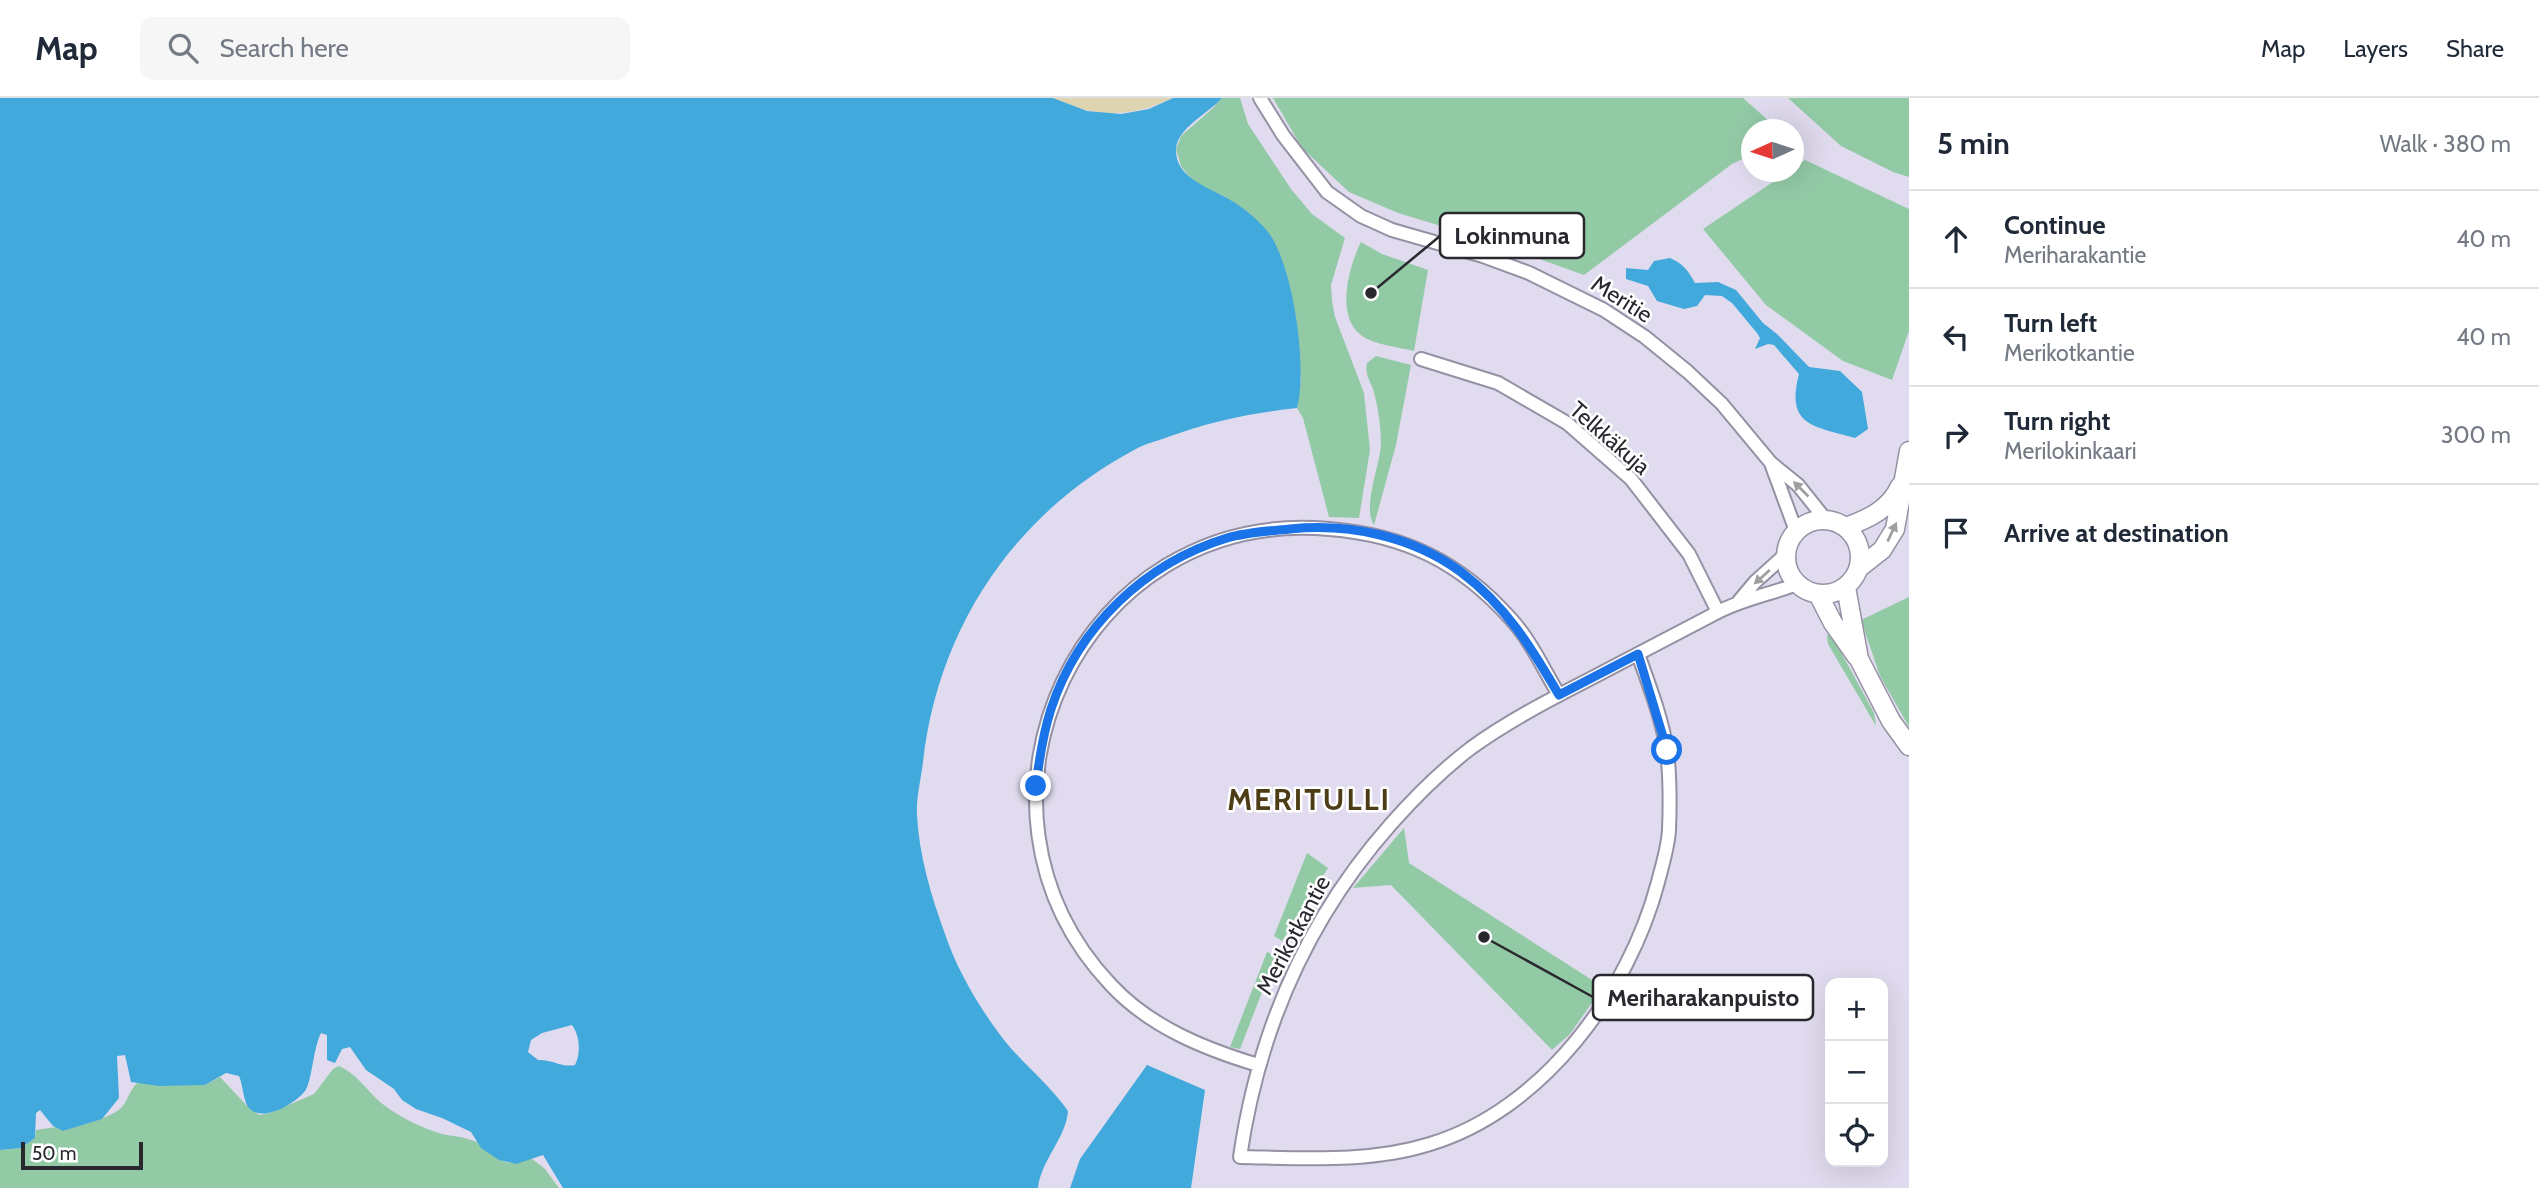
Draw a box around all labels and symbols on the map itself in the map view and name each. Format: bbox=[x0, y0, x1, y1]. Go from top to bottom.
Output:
north arrow bbox=[1741, 119, 1804, 182]
callout: Lokinmuna bbox=[1440, 213, 1584, 258]
text: Lokinmuna bbox=[1454, 221, 1570, 250]
street label: Meritie bbox=[1586, 269, 1658, 329]
street label: Telkkäkuja bbox=[1564, 395, 1656, 481]
one-way arrow bbox=[1792, 481, 1809, 498]
one-way arrow bbox=[1886, 522, 1898, 542]
one-way arrow bbox=[1753, 569, 1770, 584]
route start bbox=[1651, 734, 1682, 765]
route end bbox=[1020, 770, 1051, 801]
district label: MERITULLI bbox=[1227, 781, 1391, 818]
street label: Merikotkantie bbox=[1250, 871, 1336, 999]
callout: Meriharakanpuisto bbox=[1593, 975, 1813, 1020]
text: Meriharakanpuisto bbox=[1607, 983, 1799, 1012]
scale bar bbox=[21, 1139, 144, 1171]

